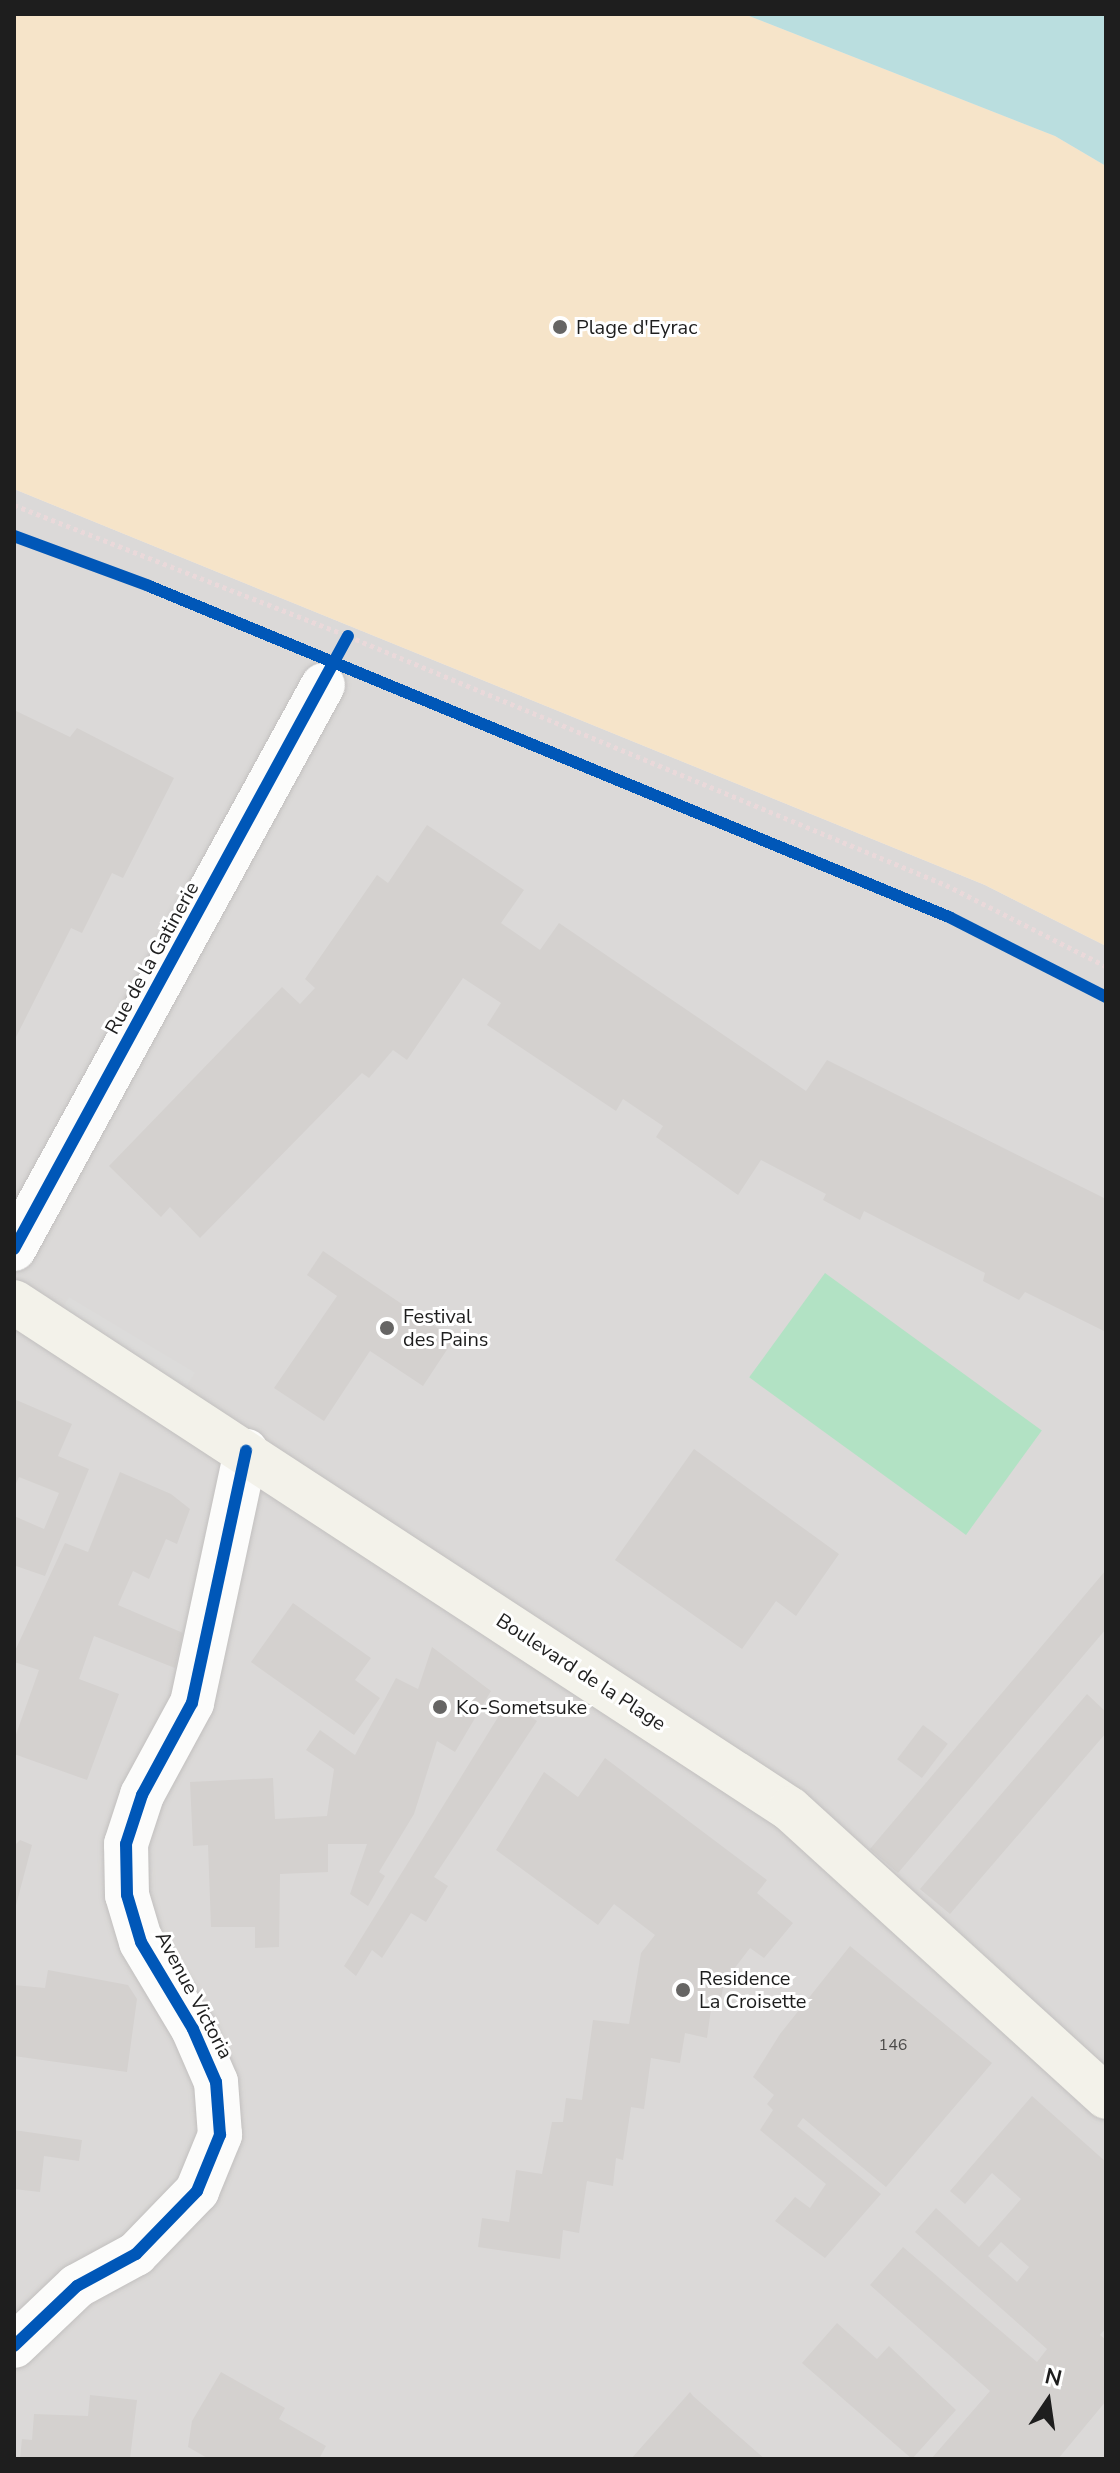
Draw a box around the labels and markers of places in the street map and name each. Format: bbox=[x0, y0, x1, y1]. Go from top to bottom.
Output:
place label: Plage d'Eyrac bbox=[576, 315, 697, 339]
marker: Plage d'Eyrac bbox=[551, 318, 569, 336]
place label: Festival des Pains bbox=[403, 1304, 488, 1351]
marker: Festival des Pains bbox=[378, 1319, 396, 1337]
place label: Ko-Sometsuke bbox=[456, 1695, 587, 1719]
marker: Ko-Sometsuke bbox=[431, 1698, 449, 1716]
place label: Residence La Croisette bbox=[699, 1966, 806, 2013]
marker: Residence La Croisette bbox=[674, 1981, 692, 1999]

